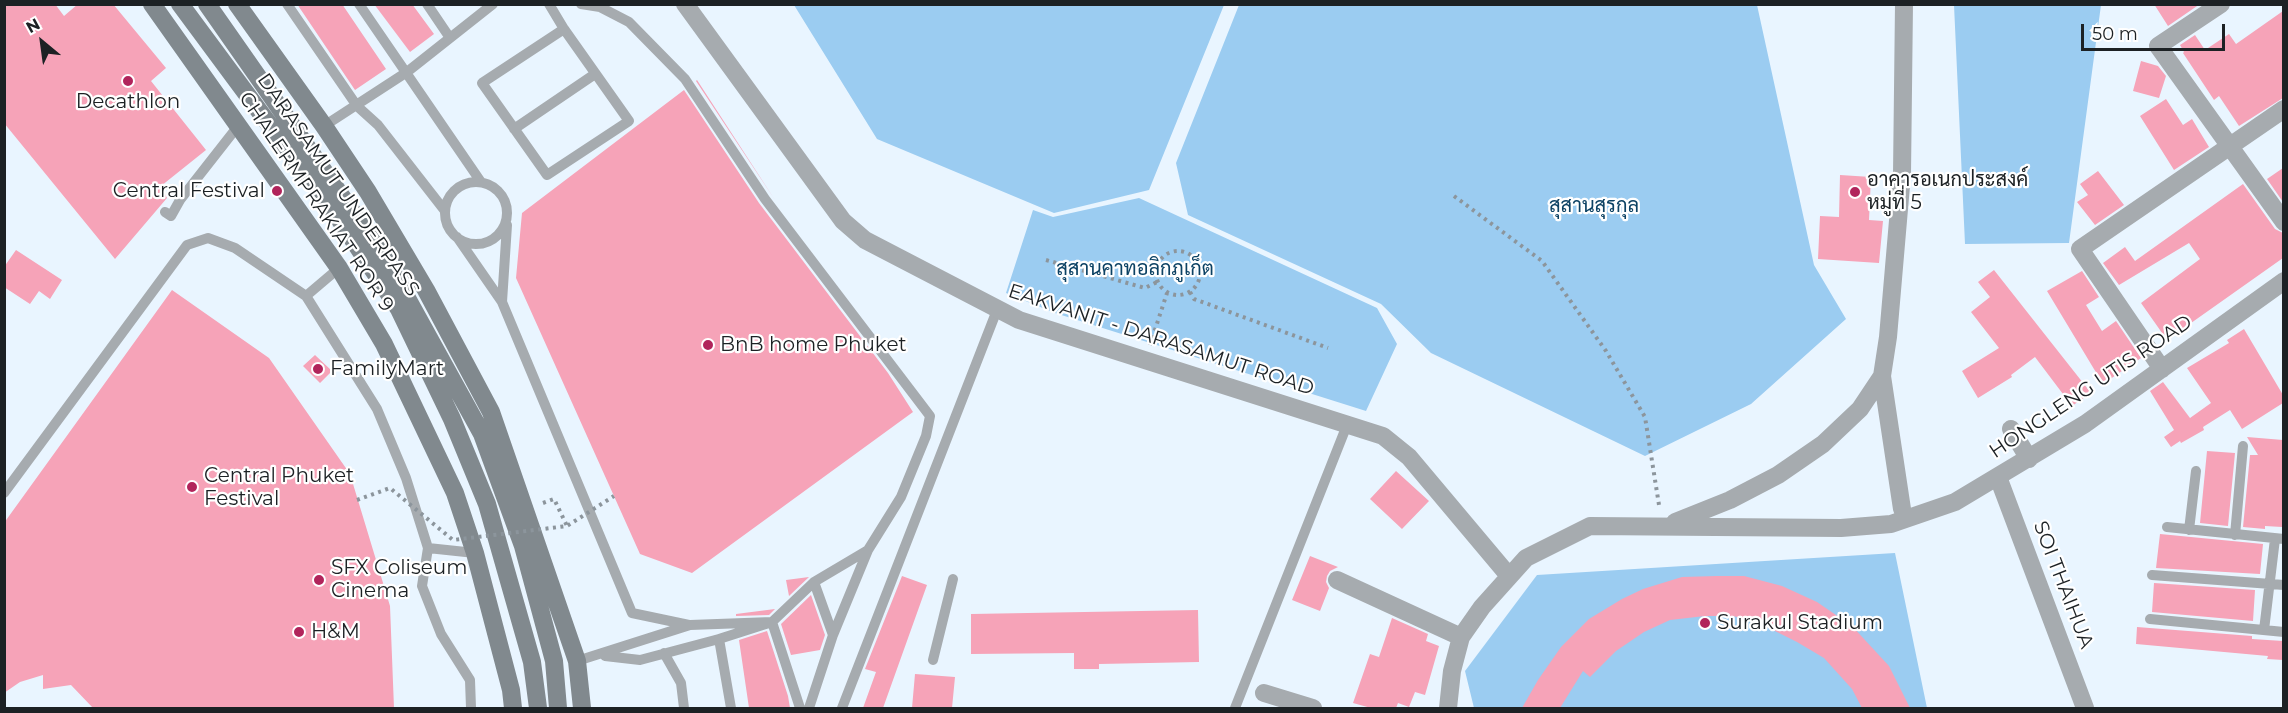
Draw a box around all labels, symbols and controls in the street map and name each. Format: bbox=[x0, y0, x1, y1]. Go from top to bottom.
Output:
north arrow bbox=[12, 12, 72, 72]
scale bar bbox=[2084, 12, 2228, 50]
text: N bbox=[23, 14, 43, 37]
text: 50 m bbox=[2092, 23, 2138, 45]
street label: DARASAMUT UNDERPASS bbox=[252, 69, 424, 301]
marker: Decathlon bbox=[121, 74, 135, 88]
street label: CHALERMPRAKIAT ROR 9 bbox=[233, 87, 399, 317]
place label: Decathlon bbox=[76, 90, 180, 114]
place label: อาคารอเนกประสงค์ หมู่ที่ 5 bbox=[1867, 168, 2028, 215]
place label: Central Festival bbox=[113, 179, 265, 203]
marker: Central Festival bbox=[270, 184, 284, 198]
marker: อาคารอเนกประสงค์ หมู่ที่ 5 bbox=[1848, 185, 1862, 199]
park label: สุสานสุรกุล bbox=[1549, 194, 1639, 218]
park label: สุสานคาทอลิกภูเก็ต bbox=[1056, 257, 1214, 281]
street label: EAKVANIT - DARASAMUT ROAD bbox=[1005, 279, 1317, 401]
street label: HONGLENG UTIS ROAD bbox=[1985, 310, 2197, 464]
place label: BnB home Phuket bbox=[720, 333, 907, 357]
marker: BnB home Phuket bbox=[701, 338, 715, 352]
place label: FamilyMart bbox=[330, 357, 444, 381]
marker: FamilyMart bbox=[311, 362, 325, 376]
place label: Central Phuket Festival bbox=[204, 464, 354, 511]
marker: Central Phuket Festival bbox=[185, 480, 199, 494]
street label: SOI THAIHUA bbox=[2028, 518, 2098, 652]
place label: SFX Coliseum Cinema bbox=[331, 556, 467, 603]
marker: SFX Coliseum Cinema bbox=[312, 573, 326, 587]
place label: Surakul Stadium bbox=[1717, 611, 1883, 635]
marker: Surakul Stadium bbox=[1698, 616, 1712, 630]
place label: H&M bbox=[311, 620, 360, 644]
marker: H&M bbox=[292, 625, 306, 639]

